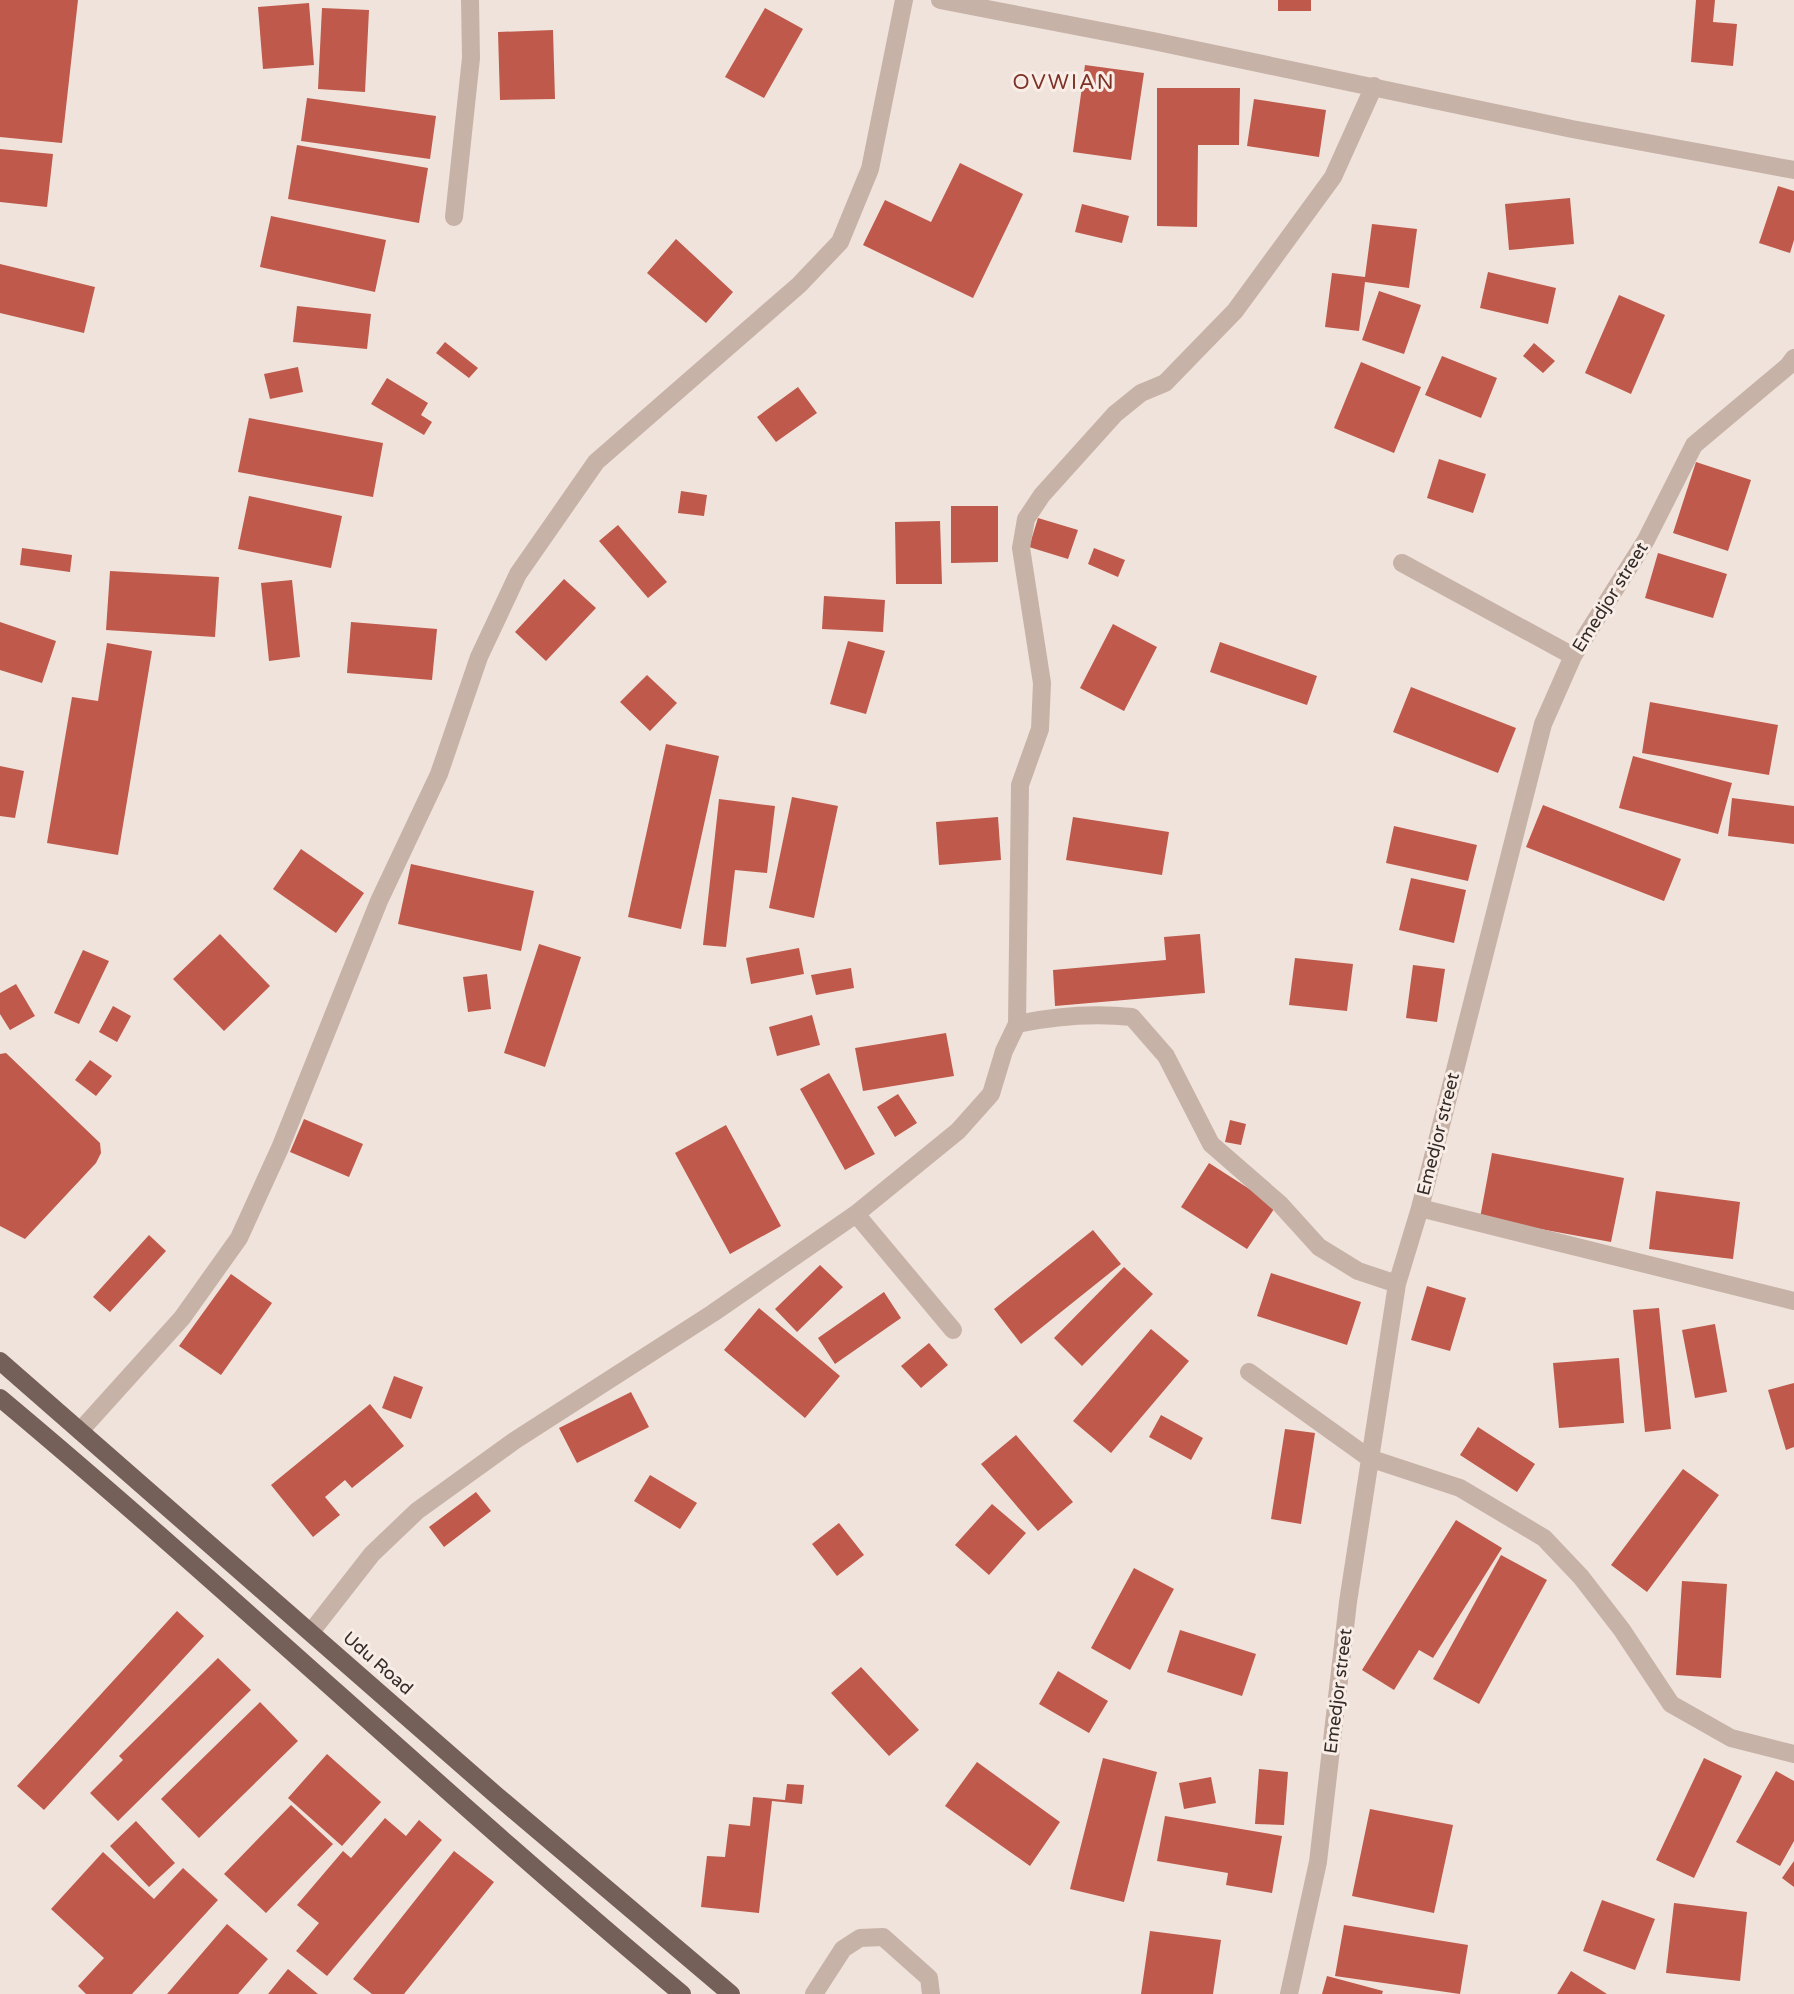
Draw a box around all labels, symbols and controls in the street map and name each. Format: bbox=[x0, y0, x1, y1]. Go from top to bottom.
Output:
district label: OVWIAN bbox=[1012, 70, 1116, 95]
street label: Emedjor street bbox=[1567, 538, 1653, 656]
street label: Emedjor street bbox=[1412, 1070, 1464, 1198]
street label: Udu Road bbox=[338, 1627, 418, 1699]
street label: Emedjor street bbox=[1319, 1627, 1357, 1755]

